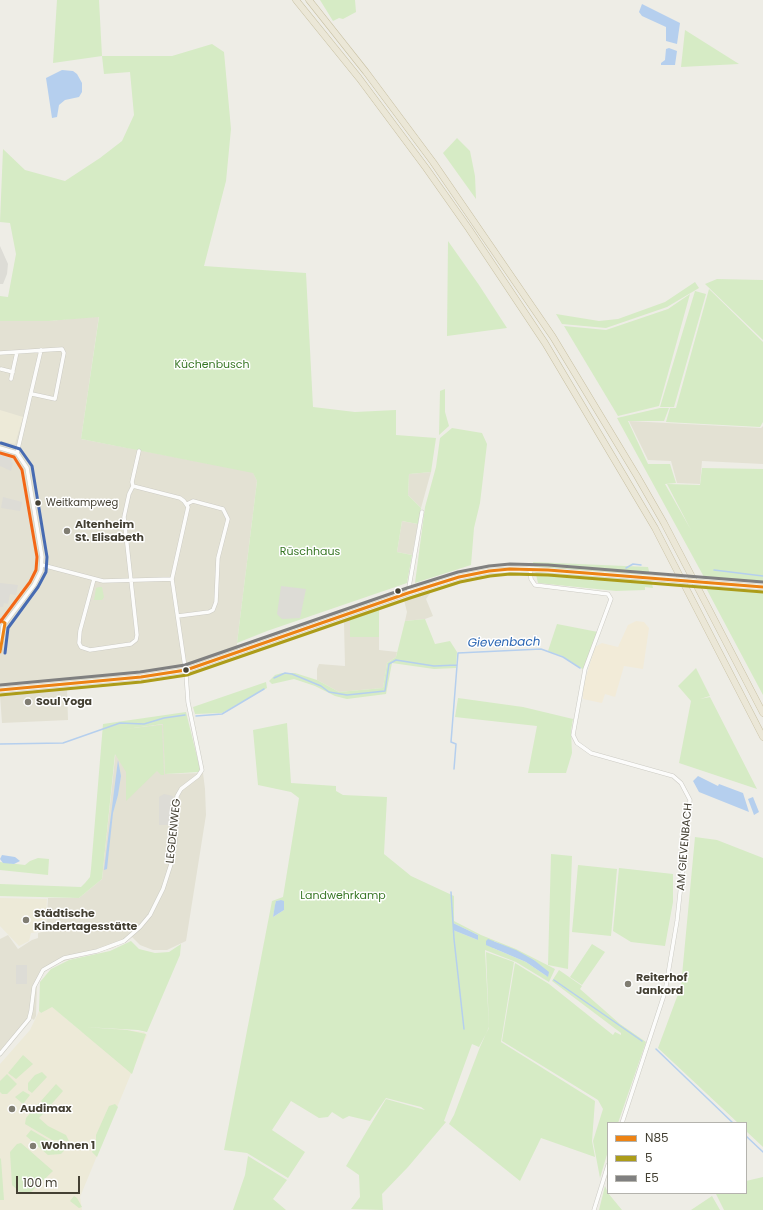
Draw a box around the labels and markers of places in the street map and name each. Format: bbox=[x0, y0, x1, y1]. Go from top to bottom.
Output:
place label: Weitkampweg bbox=[46, 497, 118, 509]
marker: Weitkampweg bbox=[33, 498, 43, 508]
place label: Altenheim St. Elisabeth bbox=[75, 518, 144, 544]
marker: Altenheim St. Elisabeth bbox=[62, 526, 72, 536]
unlabelled marker bbox=[393, 586, 403, 596]
unlabelled marker bbox=[181, 665, 191, 675]
place label: Soul Yoga bbox=[36, 695, 92, 709]
marker: Soul Yoga bbox=[23, 697, 33, 707]
place label: Städtische Kindertagesstätte bbox=[34, 907, 137, 933]
marker: Städtische Kindertagesstätte bbox=[21, 915, 31, 925]
place label: Reiterhof Jankord bbox=[636, 971, 688, 997]
marker: Reiterhof Jankord bbox=[623, 979, 633, 989]
place label: Audimax bbox=[20, 1102, 72, 1116]
marker: Audimax bbox=[7, 1104, 17, 1114]
place label: Wohnen 1 bbox=[41, 1139, 95, 1153]
marker: Wohnen 1 bbox=[28, 1141, 38, 1151]

